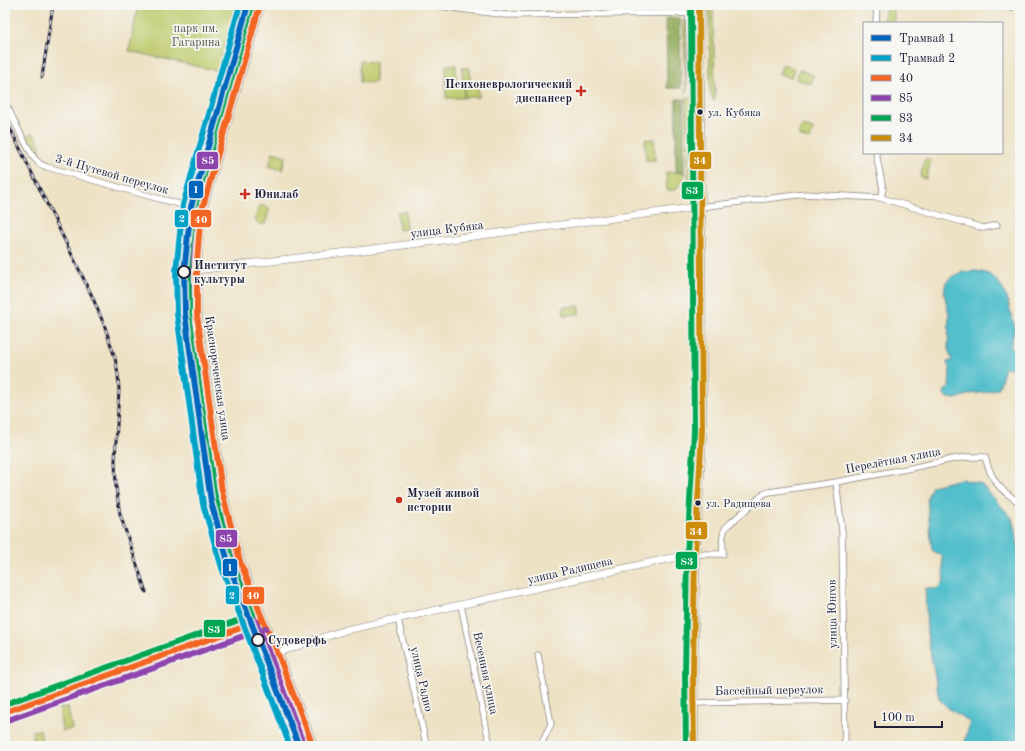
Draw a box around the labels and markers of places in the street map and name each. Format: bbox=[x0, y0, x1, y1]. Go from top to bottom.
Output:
place label: Психоневрологический диспансер bbox=[445, 79, 572, 105]
marker: Психоневрологический диспансер bbox=[575, 85, 587, 97]
marker: ул. Кубяка bbox=[695, 107, 705, 117]
place label: ул. Кубяка bbox=[708, 108, 761, 119]
marker: Юнилаб bbox=[239, 188, 251, 200]
place label: Юнилаб bbox=[254, 189, 298, 201]
place label: Институт культуры bbox=[194, 260, 247, 286]
marker: Институт культуры bbox=[177, 265, 191, 279]
place label: Музей живой истории bbox=[407, 488, 480, 514]
marker: Музей живой истории bbox=[394, 495, 404, 505]
marker: ул. Радищева bbox=[693, 498, 703, 508]
place label: ул. Радищева bbox=[706, 499, 772, 510]
marker: Судоверфь bbox=[251, 633, 265, 647]
place label: Судоверфь bbox=[268, 635, 327, 647]

